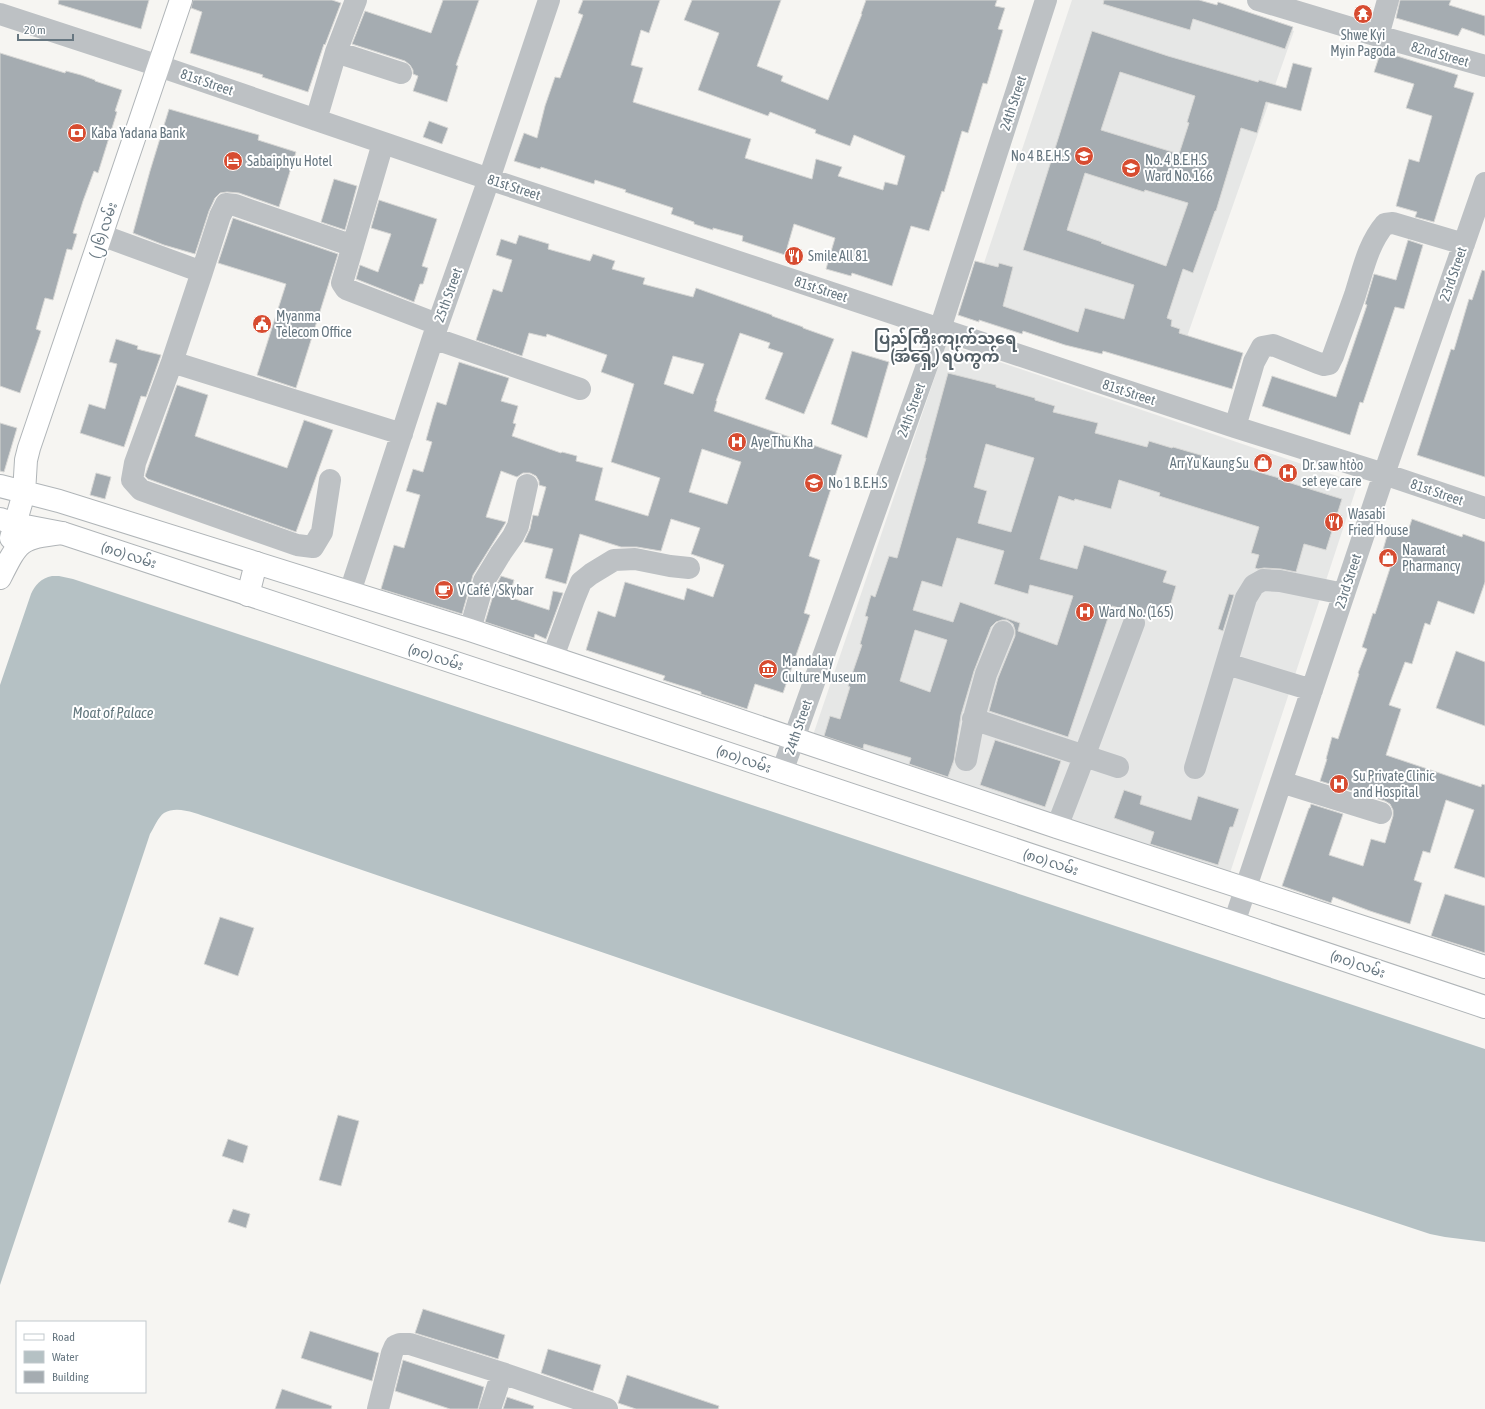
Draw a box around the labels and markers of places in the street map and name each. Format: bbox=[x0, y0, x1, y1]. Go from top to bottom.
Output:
temple icon: Shwe Kyi Myin Pagoda bbox=[1352, 3, 1374, 25]
place label: Shwe Kyi Myin Pagoda bbox=[1330, 27, 1396, 59]
bank icon: Kaba Yadana Bank bbox=[66, 122, 88, 144]
place label: Kaba Yadana Bank bbox=[91, 125, 186, 141]
school or university icon: No 4 B.E.H.S bbox=[1073, 145, 1095, 167]
place label: No 4 B.E.H.S bbox=[1011, 148, 1070, 164]
hotel icon: Sabaiphyu Hotel bbox=[222, 150, 244, 172]
place label: No. 4 B.E.H.S Ward No. 166 bbox=[1145, 152, 1213, 184]
place label: Sabaiphyu Hotel bbox=[247, 153, 333, 169]
school or university icon: No. 4 B.E.H.S Ward No. 166 bbox=[1120, 157, 1142, 179]
restaurant icon: Smile All 81 bbox=[783, 245, 805, 267]
place label: Smile All 81 bbox=[808, 248, 868, 264]
place label: Myanma Telecom Office bbox=[276, 308, 352, 340]
public building icon: Myanma Telecom Office bbox=[251, 313, 273, 335]
hospital icon: Aye Thu Kha bbox=[726, 431, 748, 453]
place label: Aye Thu Kha bbox=[751, 434, 813, 450]
shop icon: Arr Yu Kaung Su bbox=[1252, 452, 1274, 474]
place label: Arr Yu Kaung Su bbox=[1170, 455, 1249, 471]
place label: Dr. saw htòo set eye care bbox=[1302, 457, 1363, 489]
hospital icon: Dr. saw htòo set eye care bbox=[1277, 462, 1299, 484]
school or university icon: No 1 B.E.H.S bbox=[803, 472, 825, 494]
place label: No 1 B.E.H.S bbox=[828, 475, 887, 491]
place label: Wasabi Fried House bbox=[1348, 506, 1408, 538]
restaurant icon: Wasabi Fried House bbox=[1323, 511, 1345, 533]
place label: Nawarat Pharmancy bbox=[1402, 542, 1461, 574]
shop icon: Nawarat Pharmancy bbox=[1377, 547, 1399, 569]
cafe icon: V Café / Skybar bbox=[433, 579, 455, 601]
place label: V Café / Skybar bbox=[458, 582, 534, 598]
hospital icon: Ward No. (165) bbox=[1074, 601, 1096, 623]
place label: Ward No. (165) bbox=[1099, 604, 1174, 620]
place label: Mandalay Culture Museum bbox=[782, 653, 866, 685]
museum icon: Mandalay Culture Museum bbox=[757, 658, 779, 680]
place label: Su Private Clinic and Hospital bbox=[1353, 768, 1435, 800]
hospital icon: Su Private Clinic and Hospital bbox=[1328, 773, 1350, 795]

